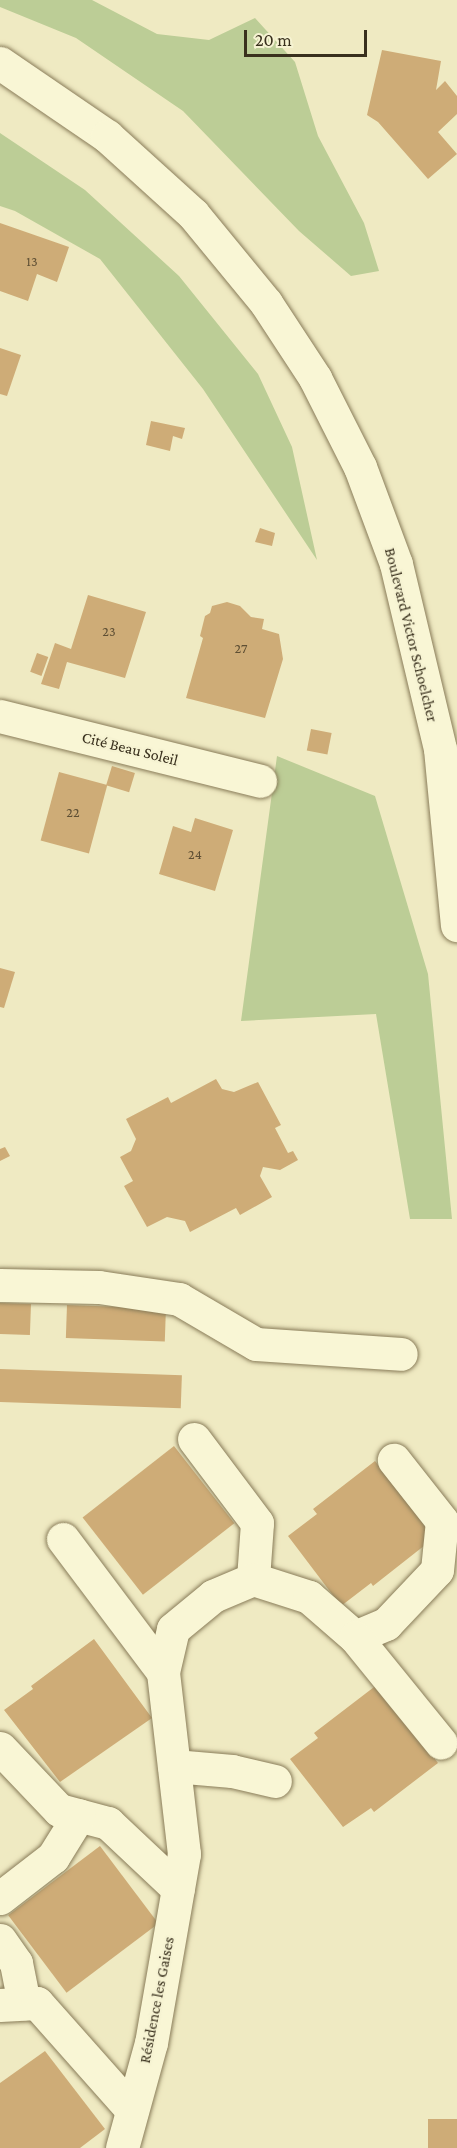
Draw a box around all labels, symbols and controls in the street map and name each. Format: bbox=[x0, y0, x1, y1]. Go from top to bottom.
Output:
scale bar bbox=[247, 18, 370, 56]
text: 20 m bbox=[255, 30, 292, 50]
house number: 13 bbox=[26, 253, 38, 269]
street label: Boulevard Victor Schoelcher bbox=[380, 546, 442, 724]
house number: 23 bbox=[102, 623, 116, 639]
house number: 27 bbox=[235, 640, 247, 656]
street label: Cité Beau Soleil bbox=[80, 728, 180, 770]
house number: 22 bbox=[66, 804, 80, 820]
house number: 24 bbox=[188, 846, 202, 862]
street label: Résidence les Gaises bbox=[135, 1935, 179, 2065]

